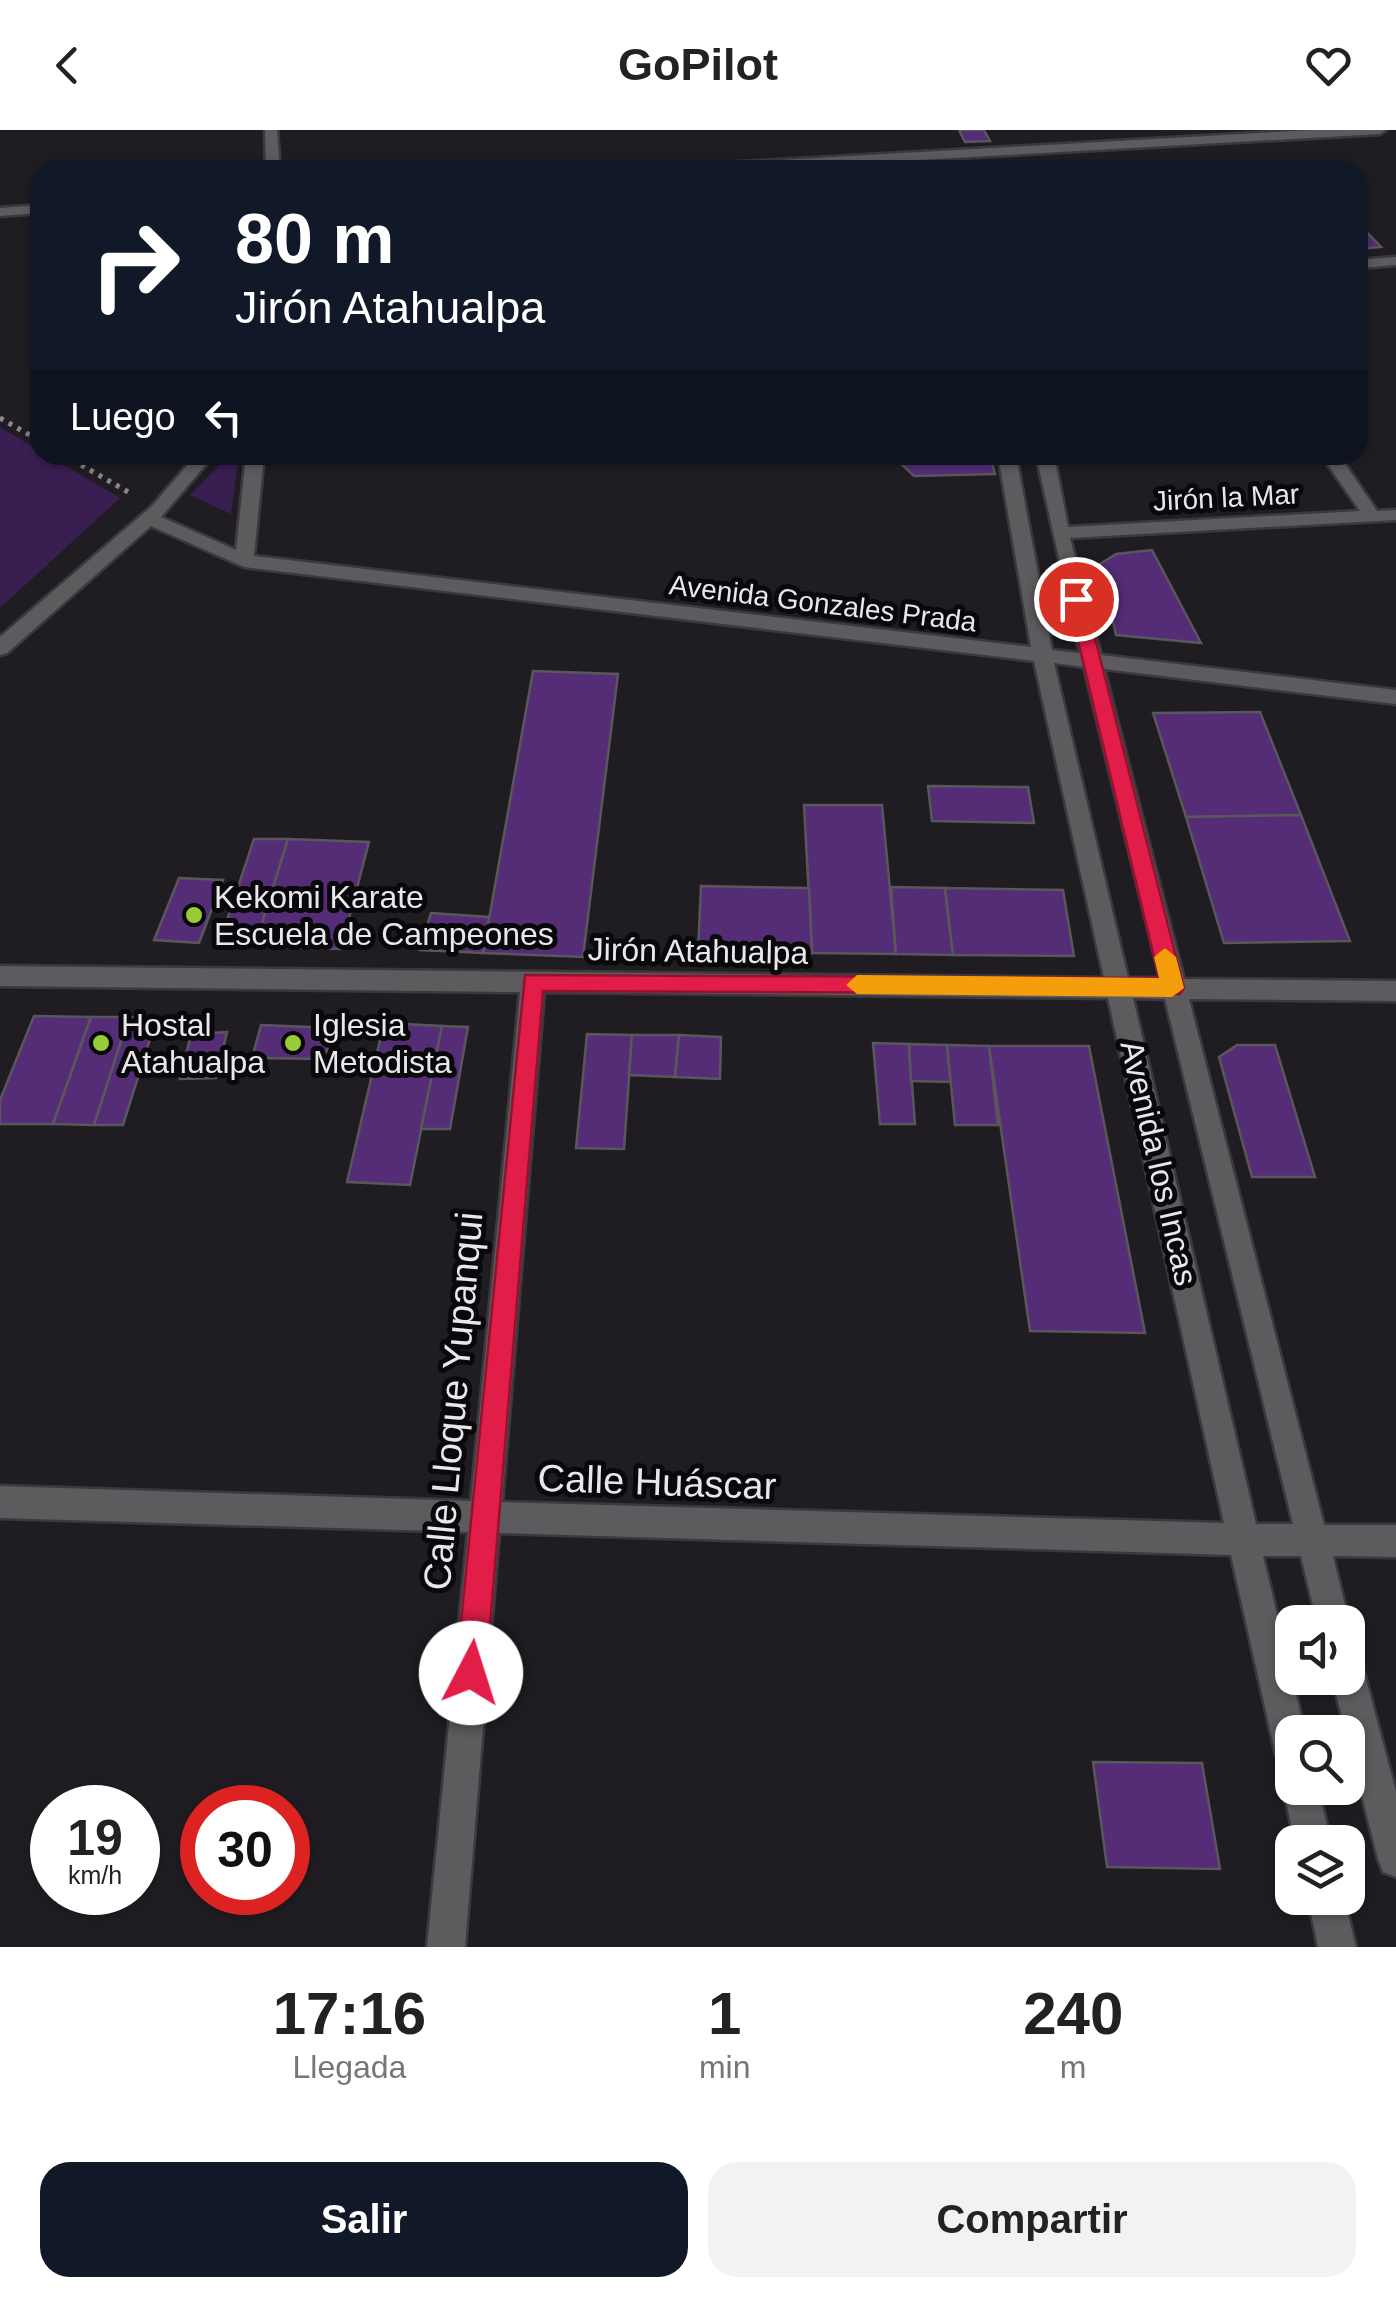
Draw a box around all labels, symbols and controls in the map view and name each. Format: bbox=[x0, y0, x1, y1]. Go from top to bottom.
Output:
icon: back bbox=[40, 38, 95, 93]
icon: heart bbox=[1301, 38, 1356, 93]
text: GoPilot bbox=[618, 39, 778, 90]
icon: right bbox=[70, 200, 200, 330]
text: 80 m bbox=[235, 200, 395, 278]
text: Jirón Atahualpa bbox=[235, 282, 545, 333]
icon: left bbox=[196, 390, 251, 445]
text: Luego bbox=[70, 396, 176, 438]
street label: Jirón la Mar bbox=[1152, 478, 1300, 517]
pin bbox=[1034, 557, 1119, 642]
street label: Avenida Gonzales Prada bbox=[668, 569, 979, 638]
icon: arrive bbox=[1049, 572, 1104, 627]
place label: Kekomi Karate Escuela de Campeones bbox=[214, 879, 554, 952]
marker: Kekomi Karate Escuela de Campeones bbox=[183, 904, 205, 926]
street label: Jirón Atahualpa bbox=[587, 931, 809, 971]
place label: Hostal Atahualpa bbox=[121, 1007, 265, 1080]
place label: Iglesia Metodista bbox=[313, 1007, 452, 1080]
marker: Hostal Atahualpa bbox=[90, 1032, 112, 1054]
marker: Iglesia Metodista bbox=[282, 1032, 304, 1054]
street label: Avenida los Incas bbox=[1113, 1037, 1205, 1289]
street label: Calle Lloque Yupanqui bbox=[416, 1210, 490, 1592]
street label: Calle Huáscar bbox=[537, 1457, 777, 1507]
map controls bbox=[1275, 1605, 1365, 1915]
button: sound bbox=[1275, 1605, 1365, 1695]
position arrow bbox=[419, 1621, 523, 1725]
button: search bbox=[1275, 1715, 1365, 1805]
speed limit sign: 30 bbox=[180, 1785, 310, 1915]
text: 19 bbox=[67, 1810, 123, 1866]
button: layers bbox=[1275, 1825, 1365, 1915]
text: km/h bbox=[68, 1861, 122, 1889]
text: 17:16 bbox=[273, 1980, 426, 2047]
text: 1 bbox=[708, 1980, 741, 2047]
text: 240 bbox=[1023, 1980, 1123, 2047]
text: Llegada bbox=[292, 2049, 406, 2085]
text: min bbox=[699, 2049, 750, 2085]
text: m bbox=[1060, 2049, 1087, 2085]
button: Salir bbox=[40, 2162, 688, 2277]
button: Compartir bbox=[708, 2162, 1356, 2277]

